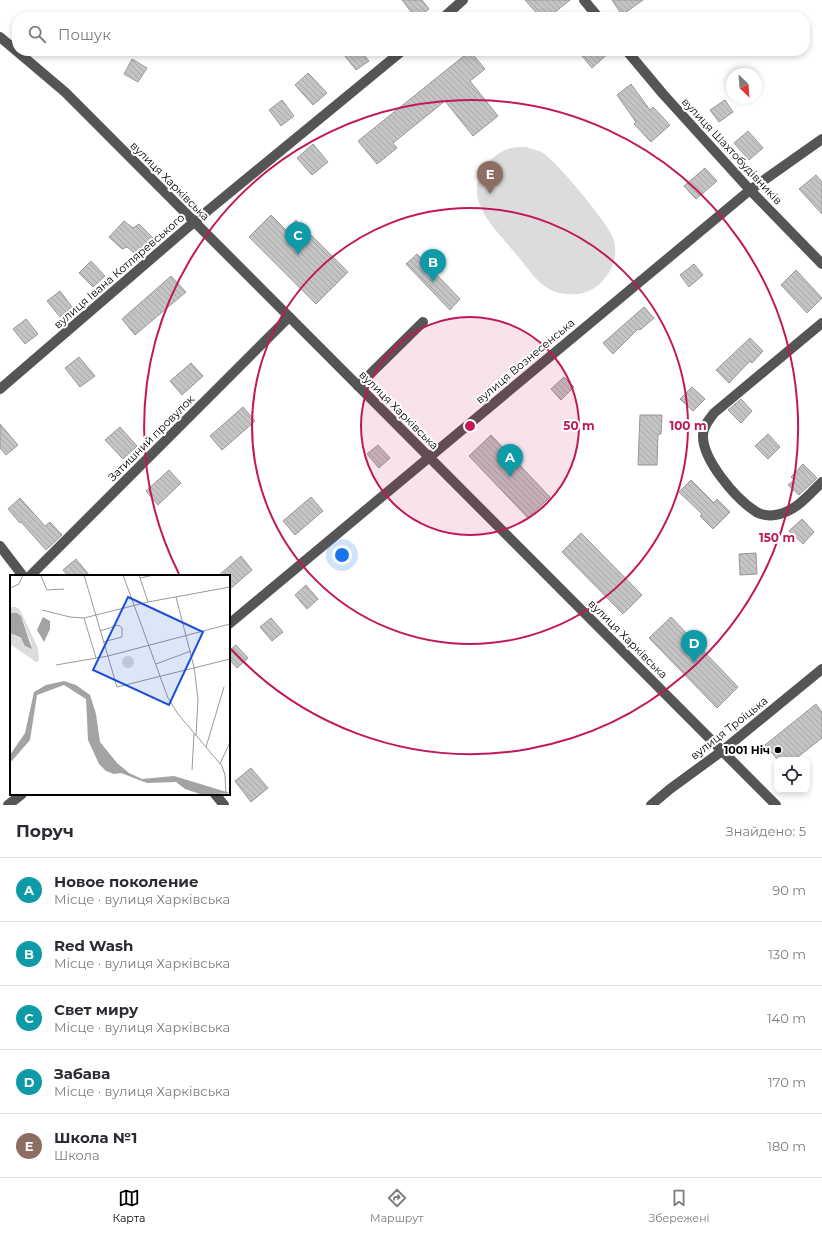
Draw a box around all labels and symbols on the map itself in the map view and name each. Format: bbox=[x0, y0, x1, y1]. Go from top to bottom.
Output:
north arrow bbox=[726, 68, 762, 104]
street label: вулиця Шахтобудівників bbox=[679, 95, 785, 207]
street label: вулиця Харківська bbox=[127, 138, 213, 224]
pin: E bbox=[477, 161, 503, 194]
street label: вулиця Івана Котляревського bbox=[51, 210, 187, 332]
pin: C bbox=[285, 222, 311, 255]
pin: B bbox=[420, 249, 446, 282]
street label: вулиця Вознесенська bbox=[473, 315, 577, 407]
street label: вулиця Харківська bbox=[356, 367, 442, 453]
street label: Затишний провулок bbox=[105, 391, 198, 484]
text: 50 m bbox=[563, 418, 595, 433]
text: 100 m bbox=[670, 418, 706, 433]
centre of rings bbox=[463, 419, 477, 433]
pin: A bbox=[497, 444, 523, 477]
text: 150 m bbox=[759, 530, 795, 545]
your location bbox=[332, 545, 352, 565]
inset map bbox=[10, 575, 230, 795]
street label: вулиця Харківська bbox=[585, 596, 671, 682]
pin: D bbox=[681, 630, 707, 663]
street label: вулиця Троїцька bbox=[687, 693, 771, 763]
place label: 1001 Ніч bbox=[724, 743, 770, 757]
marker: 1001 Ніч bbox=[773, 745, 783, 755]

